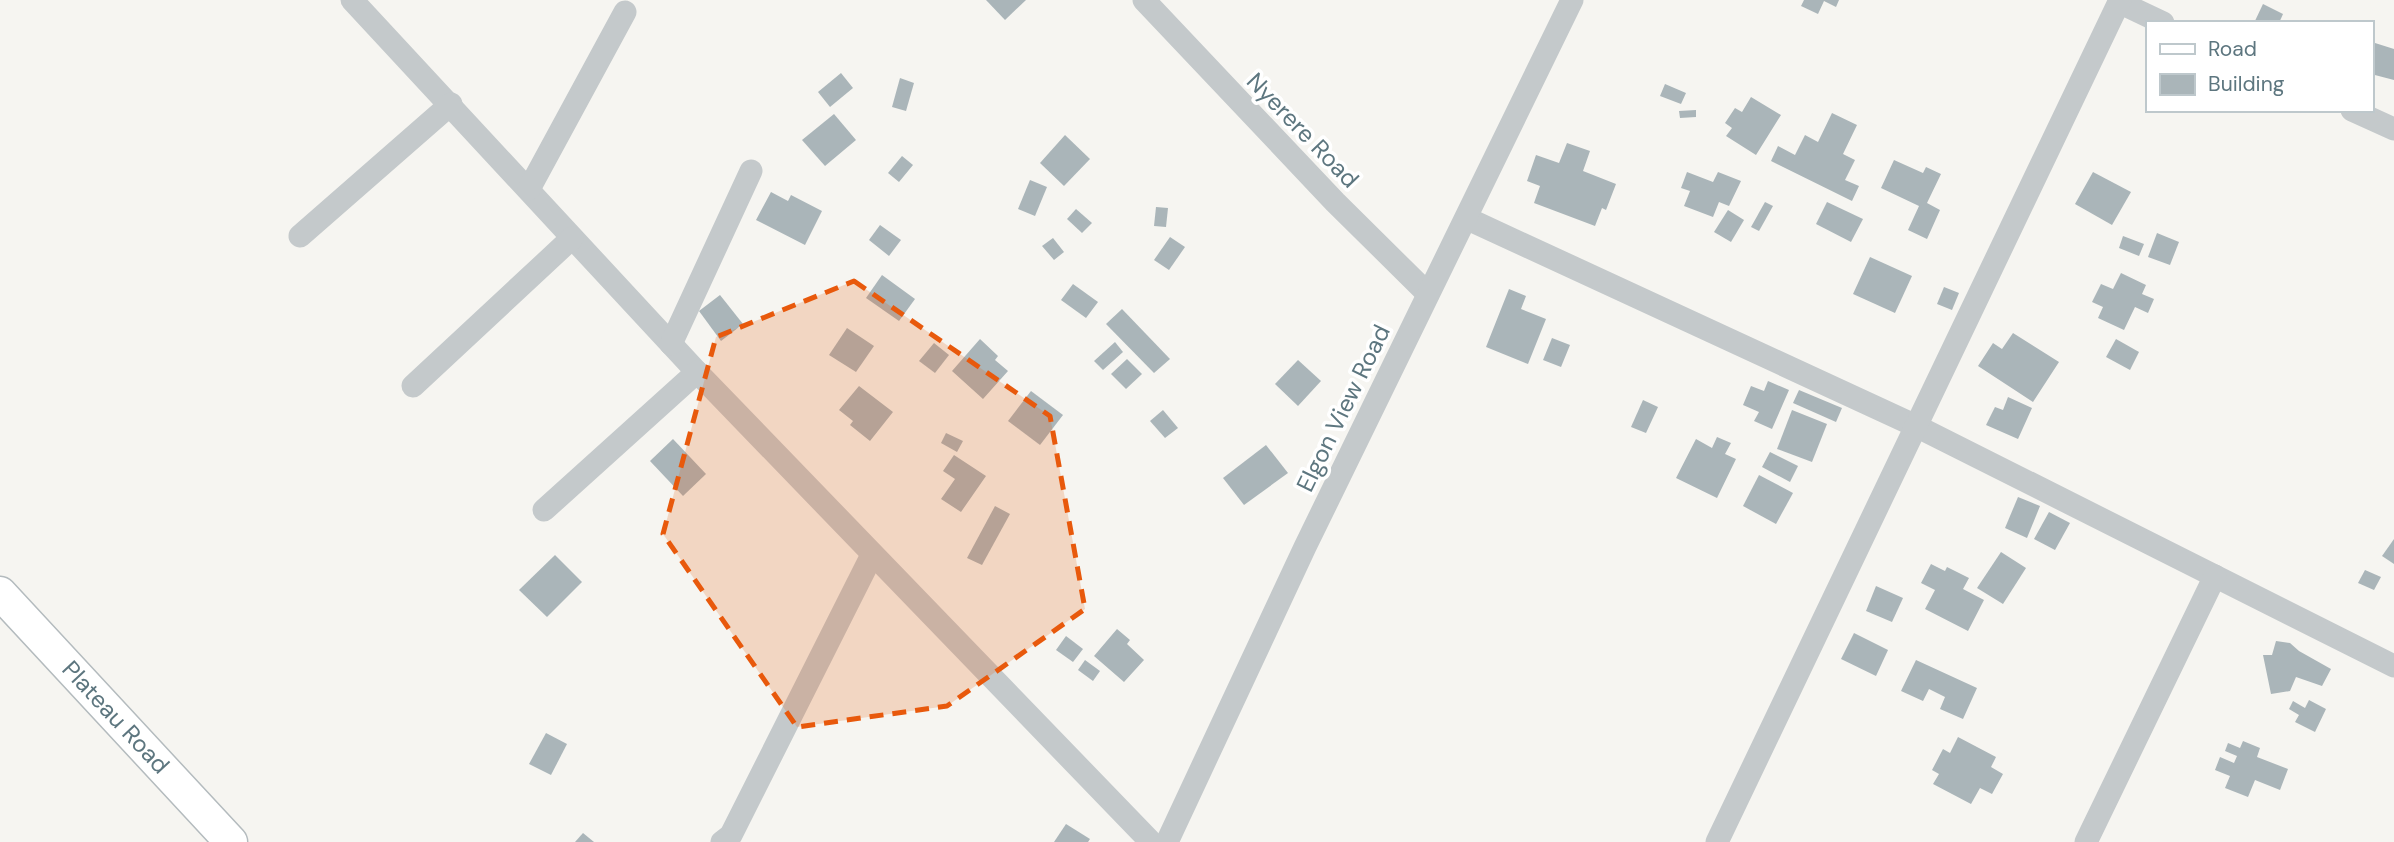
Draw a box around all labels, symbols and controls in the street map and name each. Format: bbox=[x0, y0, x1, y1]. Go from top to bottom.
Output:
legend bbox=[2146, 21, 2373, 112]
text: Road bbox=[2208, 35, 2257, 63]
street label: Nyerere Road bbox=[1240, 66, 1366, 194]
text: Building bbox=[2208, 70, 2285, 98]
street label: Elgon View Road bbox=[1289, 320, 1397, 496]
street label: Plateau Road bbox=[56, 654, 176, 780]

